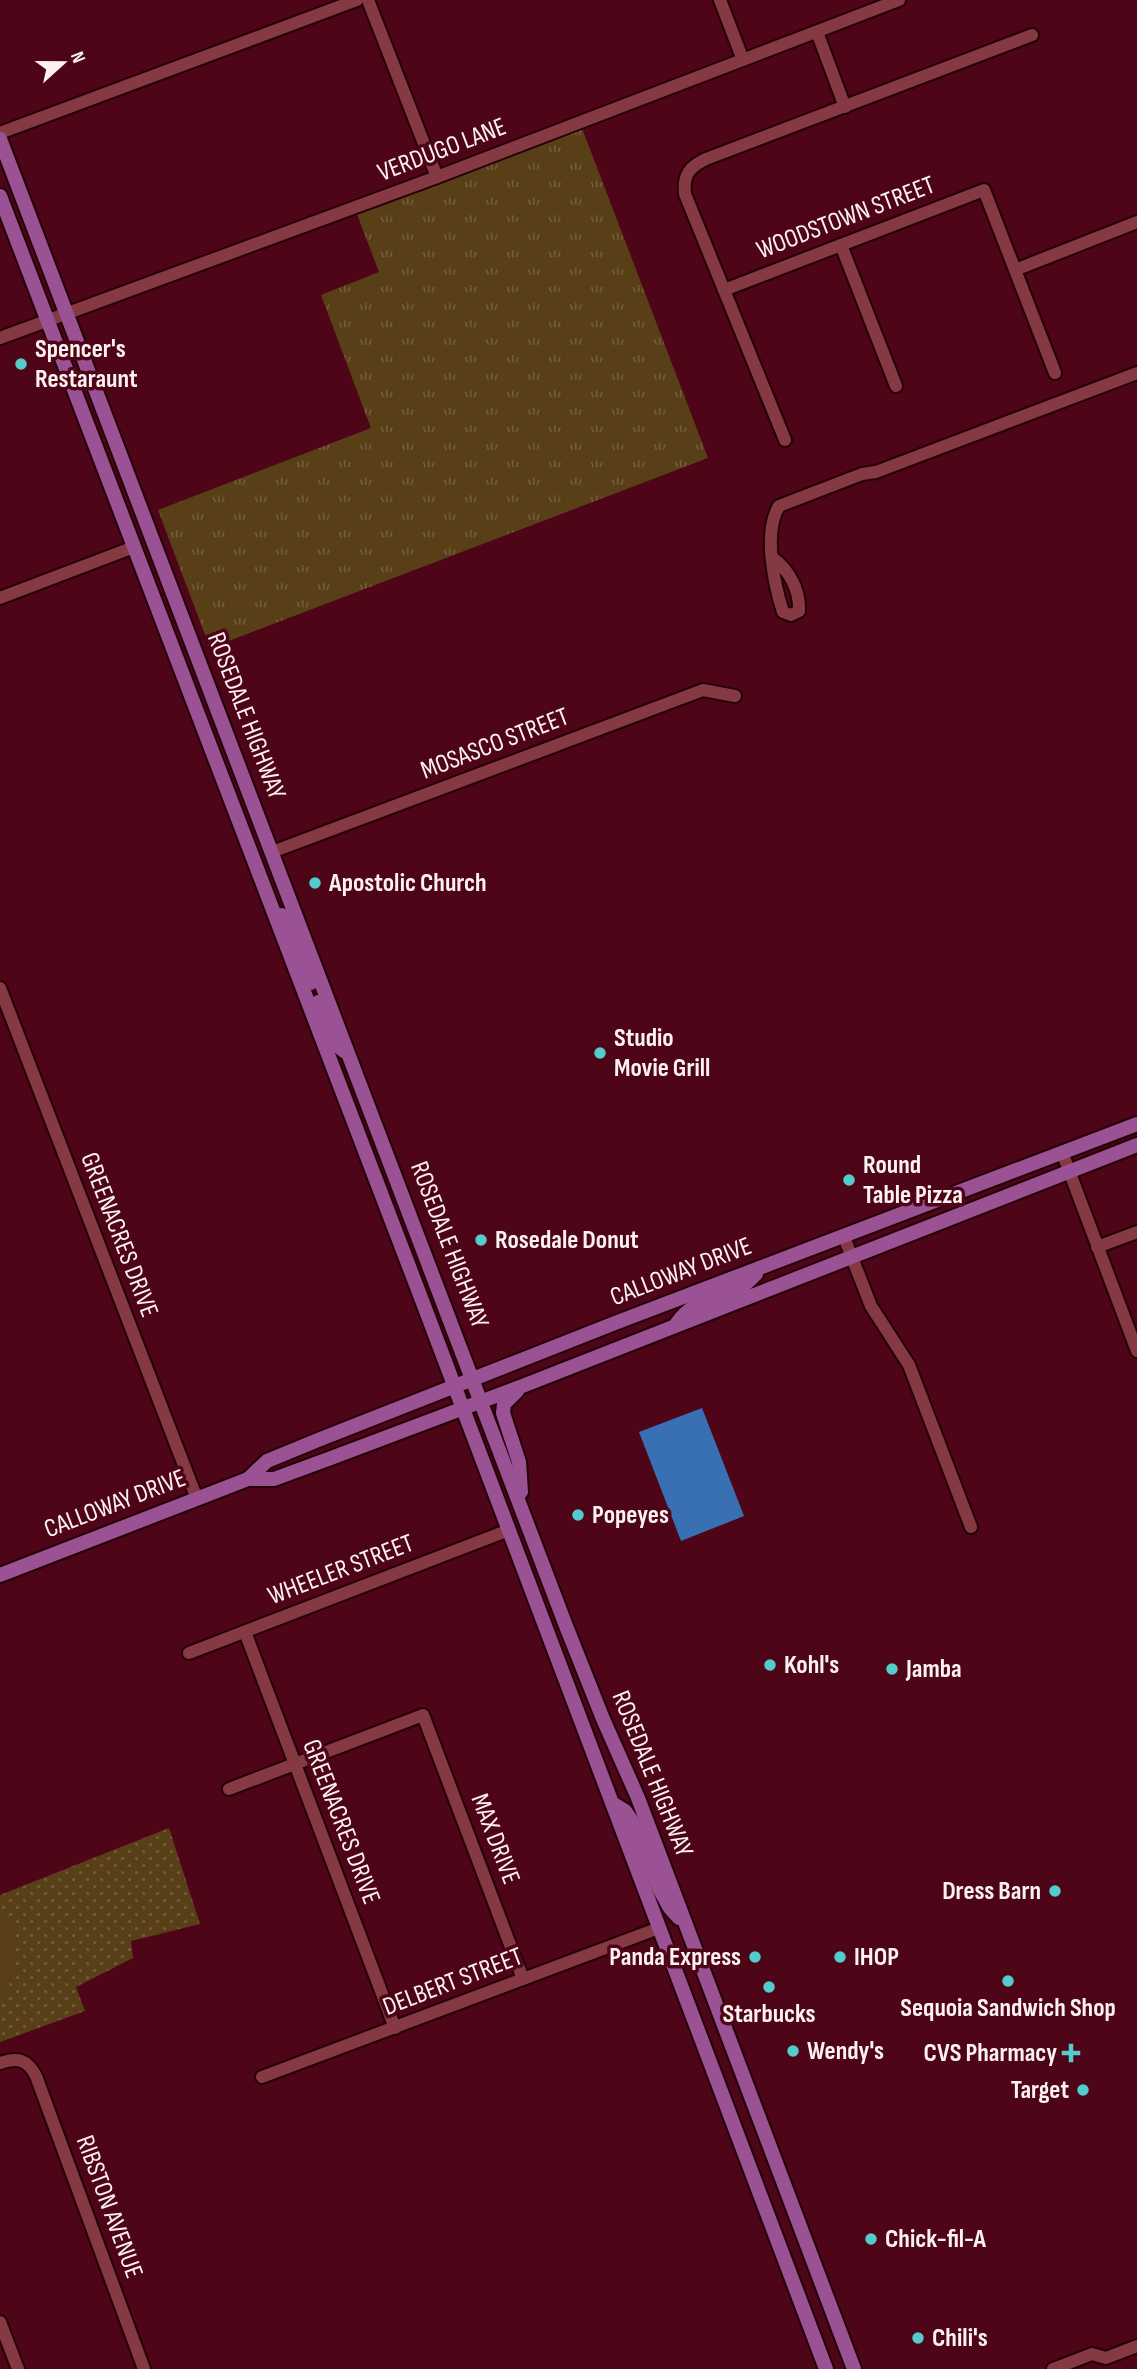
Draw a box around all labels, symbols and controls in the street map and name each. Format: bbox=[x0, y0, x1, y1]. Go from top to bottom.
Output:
north arrow bbox=[28, 28, 98, 98]
text: N bbox=[65, 49, 90, 66]
street label: VERDUGO LANE bbox=[373, 111, 511, 189]
street label: WOODSTOWN STREET bbox=[752, 170, 940, 266]
place label: Spencer's Restaraunt bbox=[35, 334, 138, 395]
marker: Spencer's Restaraunt bbox=[13, 356, 29, 372]
street label: ROSEDALE HIGHWAY bbox=[200, 628, 292, 804]
street label: MOSASCO STREET bbox=[416, 702, 574, 786]
place label: Apostolic Church bbox=[328, 868, 487, 899]
marker: Apostolic Church bbox=[307, 875, 323, 891]
place label: Studio Movie Grill bbox=[614, 1023, 710, 1084]
marker: Studio Movie Grill bbox=[592, 1045, 608, 1061]
street label: GREENACRES DRIVE bbox=[73, 1148, 165, 1322]
place label: Round Table Pizza bbox=[863, 1150, 963, 1211]
street label: ROSEDALE HIGHWAY bbox=[403, 1157, 495, 1333]
marker: Round Table Pizza bbox=[841, 1172, 857, 1188]
place label: Rosedale Donut bbox=[495, 1225, 639, 1256]
street label: CALLOWAY DRIVE bbox=[606, 1231, 756, 1313]
marker: Rosedale Donut bbox=[473, 1232, 489, 1248]
street label: CALLOWAY DRIVE bbox=[40, 1463, 190, 1545]
place label: Popeyes bbox=[592, 1500, 669, 1531]
marker: Popeyes bbox=[570, 1507, 586, 1523]
street label: WHEELER STREET bbox=[264, 1528, 418, 1612]
place label: Kohl's bbox=[784, 1650, 839, 1681]
place label: Jamba bbox=[905, 1654, 962, 1685]
marker: Kohl's bbox=[762, 1657, 778, 1673]
marker: Jamba bbox=[884, 1661, 900, 1677]
street label: ROSEDALE HIGHWAY bbox=[605, 1686, 699, 1862]
street label: GREENACRES DRIVE bbox=[295, 1735, 387, 1909]
street label: MAX DRIVE bbox=[464, 1789, 526, 1889]
place label: Dress Barn bbox=[942, 1876, 1041, 1907]
marker: Dress Barn bbox=[1047, 1883, 1063, 1899]
street label: DELBERT STREET bbox=[379, 1941, 527, 2023]
place label: Panda Express bbox=[609, 1942, 741, 1973]
place label: IHOP bbox=[854, 1942, 899, 1973]
marker: Panda Express bbox=[747, 1949, 763, 1965]
marker: IHOP bbox=[832, 1949, 848, 1965]
marker: Sequoia Sandwich Shop bbox=[1000, 1973, 1016, 1989]
marker: Starbucks bbox=[761, 1979, 777, 1995]
place label: Sequoia Sandwich Shop bbox=[900, 1993, 1116, 2024]
place label: Starbucks bbox=[722, 1999, 816, 2030]
place label: Wendy's bbox=[807, 2036, 884, 2067]
place label: CVS Pharmacy bbox=[924, 2038, 1057, 2069]
marker: Wendy's bbox=[785, 2043, 801, 2059]
marker: CVS Pharmacy bbox=[1063, 2045, 1079, 2061]
place label: Target bbox=[1011, 2075, 1069, 2106]
marker: Target bbox=[1075, 2082, 1091, 2098]
street label: RIBSTON AVENUE bbox=[69, 2131, 149, 2283]
place label: Chick-fil-A bbox=[885, 2224, 987, 2255]
marker: Chick-fil-A bbox=[863, 2231, 879, 2247]
place label: Chili's bbox=[932, 2323, 988, 2354]
marker: Chili's bbox=[910, 2330, 926, 2346]

